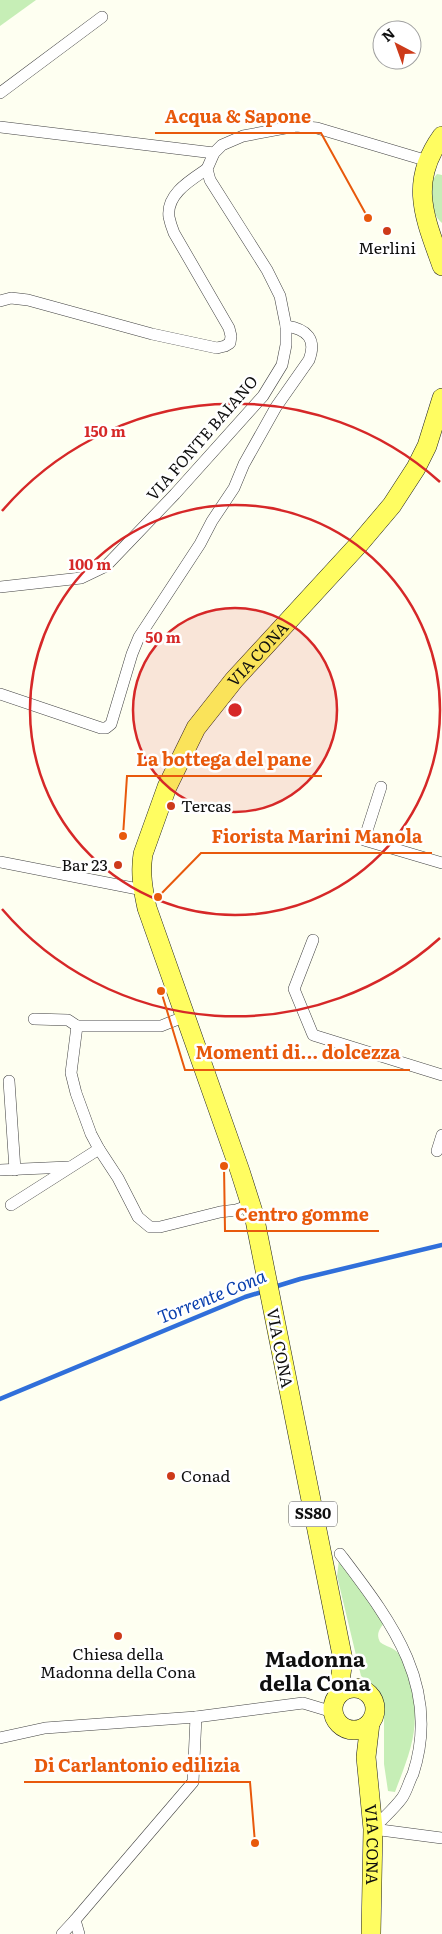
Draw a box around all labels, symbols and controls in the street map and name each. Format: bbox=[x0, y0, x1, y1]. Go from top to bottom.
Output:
north arrow bbox=[372, 20, 422, 70]
text: N bbox=[377, 23, 399, 46]
callout: Acqua & Sapone bbox=[155, 100, 321, 133]
text: Acqua & Sapone bbox=[165, 102, 311, 129]
marker: Merlini bbox=[381, 225, 393, 237]
place label: Merlini bbox=[358, 235, 416, 259]
street label: VIA FONTE BAIANO bbox=[140, 369, 263, 505]
text: 150 m bbox=[84, 419, 126, 442]
text: 100 m bbox=[69, 552, 111, 575]
street label: VIA CONA bbox=[221, 615, 293, 691]
text: 50 m bbox=[145, 625, 181, 648]
centre of rings bbox=[226, 701, 244, 719]
callout: La bottega del pane bbox=[127, 743, 322, 776]
text: La bottega del pane bbox=[136, 745, 312, 772]
place label: Tercas bbox=[181, 793, 231, 817]
marker: Tercas bbox=[165, 800, 177, 812]
callout: Fiorista Marini Manola bbox=[201, 820, 432, 853]
text: Fiorista Marini Manola bbox=[212, 822, 423, 849]
place label: Bar 23 bbox=[61, 852, 108, 876]
marker: Bar 23 bbox=[112, 859, 124, 871]
callout: Momenti di... dolcezza bbox=[185, 1037, 410, 1070]
text: Momenti di... dolcezza bbox=[195, 1038, 401, 1065]
callout: Centro gomme bbox=[225, 1198, 379, 1231]
text: Centro gomme bbox=[235, 1200, 369, 1227]
water label: Torrente Cona bbox=[153, 1261, 271, 1330]
street label: VIA CONA bbox=[261, 1306, 301, 1390]
place label: Conad bbox=[181, 1463, 231, 1487]
marker: Conad bbox=[165, 1470, 177, 1482]
road number: SS80 bbox=[289, 1502, 337, 1526]
marker: Chiesa della Madonna della Cona bbox=[112, 1630, 124, 1642]
place label: Chiesa della Madonna della Cona bbox=[40, 1641, 196, 1683]
district label: Madonna della Cona bbox=[259, 1642, 372, 1697]
callout: Di Carlantonio edilizia bbox=[24, 1749, 250, 1782]
text: Di Carlantonio edilizia bbox=[34, 1751, 241, 1778]
street label: VIA CONA bbox=[360, 1803, 386, 1885]

